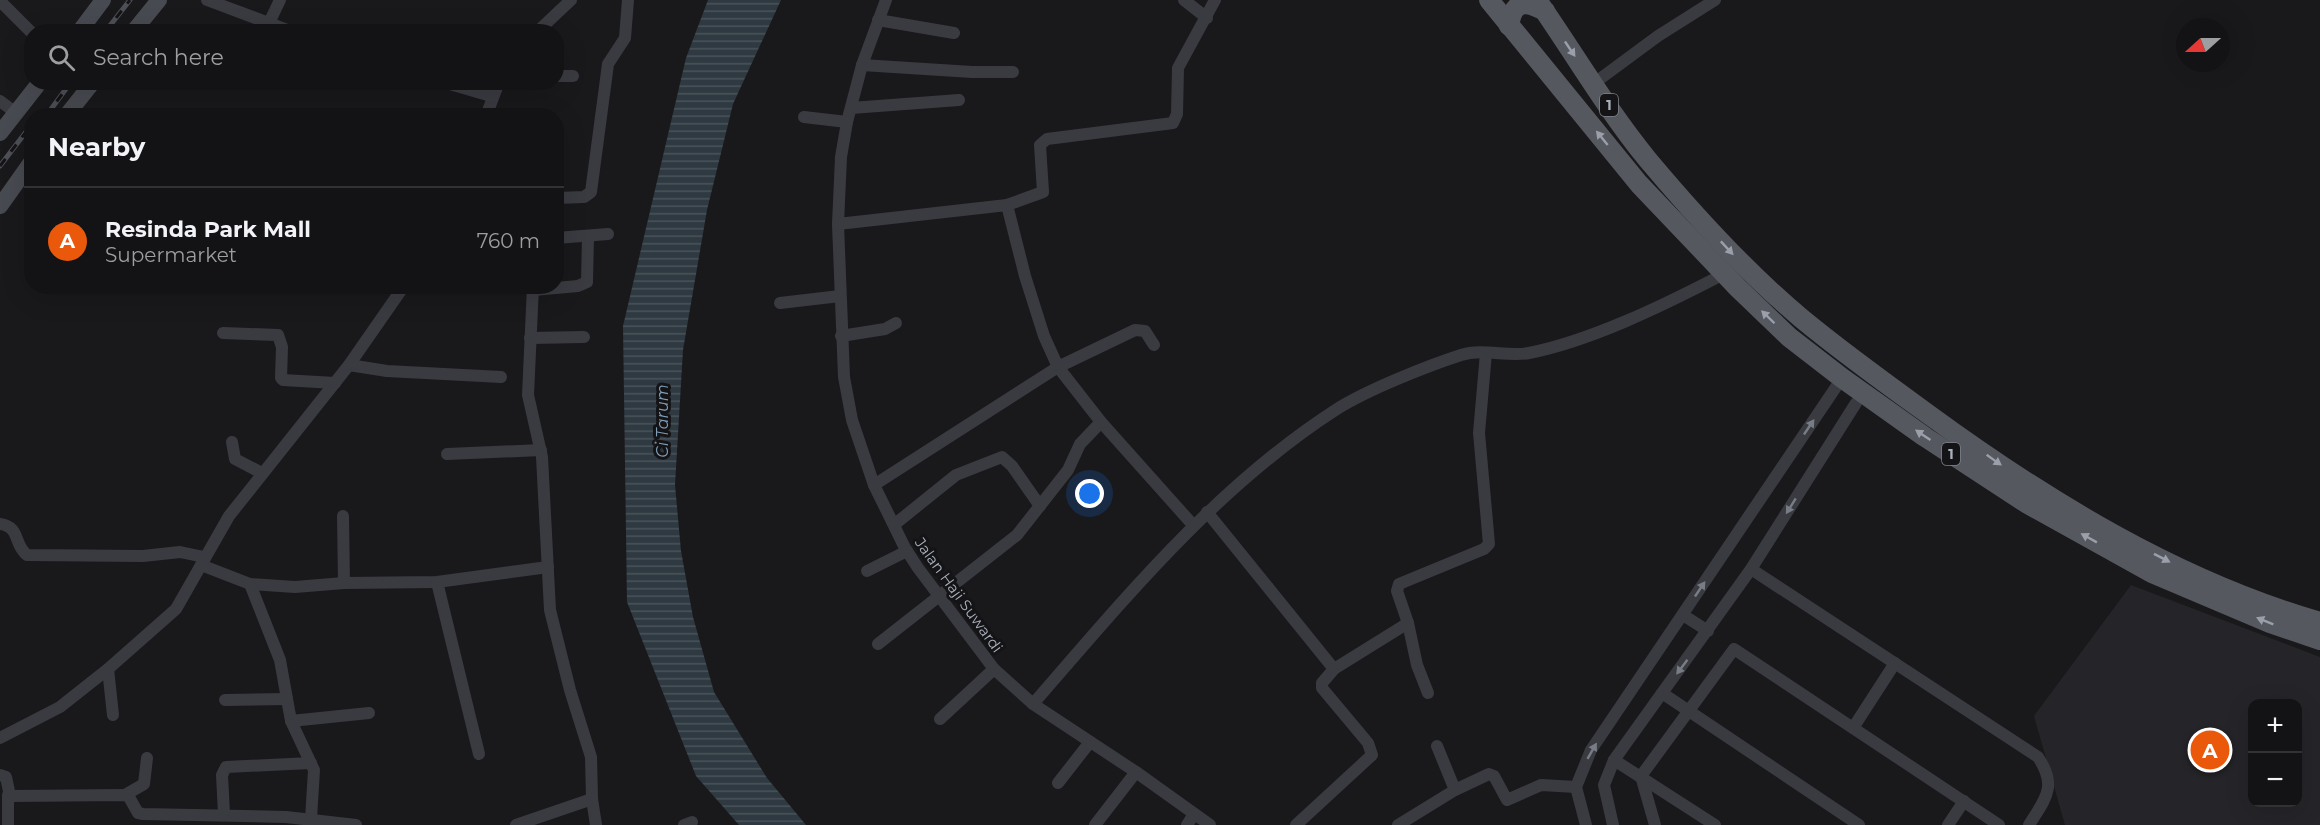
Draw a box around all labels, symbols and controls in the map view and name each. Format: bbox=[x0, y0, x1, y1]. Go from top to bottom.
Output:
north arrow bbox=[2176, 18, 2230, 72]
search box bbox=[24, 24, 564, 90]
one-way arrow bbox=[1564, 40, 1576, 56]
icon: search bbox=[45, 41, 78, 74]
text: Search here bbox=[93, 44, 224, 71]
road number: 1 bbox=[1600, 94, 1618, 116]
one-way arrow bbox=[1596, 130, 1609, 146]
text: Nearby bbox=[48, 131, 145, 163]
text: Resinda Park Mall bbox=[105, 216, 311, 243]
text: A bbox=[60, 229, 75, 253]
text: 760 m bbox=[477, 229, 540, 253]
one-way arrow bbox=[1720, 241, 1734, 256]
text: Supermarket bbox=[105, 243, 237, 267]
one-way arrow bbox=[1761, 310, 1776, 324]
water label: Ci Tarum bbox=[653, 384, 672, 458]
one-way arrow bbox=[1804, 419, 1815, 435]
one-way arrow bbox=[1915, 430, 1931, 441]
road number: 1 bbox=[1942, 443, 1960, 465]
one-way arrow bbox=[1985, 454, 2001, 466]
your location bbox=[1075, 479, 1104, 508]
one-way arrow bbox=[1786, 498, 1797, 514]
one-way arrow bbox=[2081, 532, 2097, 543]
street label: Jalan Haji Suwardi bbox=[910, 533, 1007, 656]
one-way arrow bbox=[2154, 553, 2171, 563]
one-way arrow bbox=[1695, 581, 1706, 597]
one-way arrow bbox=[2255, 616, 2273, 626]
one-way arrow bbox=[1676, 659, 1688, 674]
map controls bbox=[2248, 699, 2302, 807]
button: + bbox=[2248, 699, 2302, 753]
pin: A bbox=[2190, 728, 2230, 772]
one-way arrow bbox=[1586, 743, 1597, 759]
button: − bbox=[2248, 753, 2302, 807]

